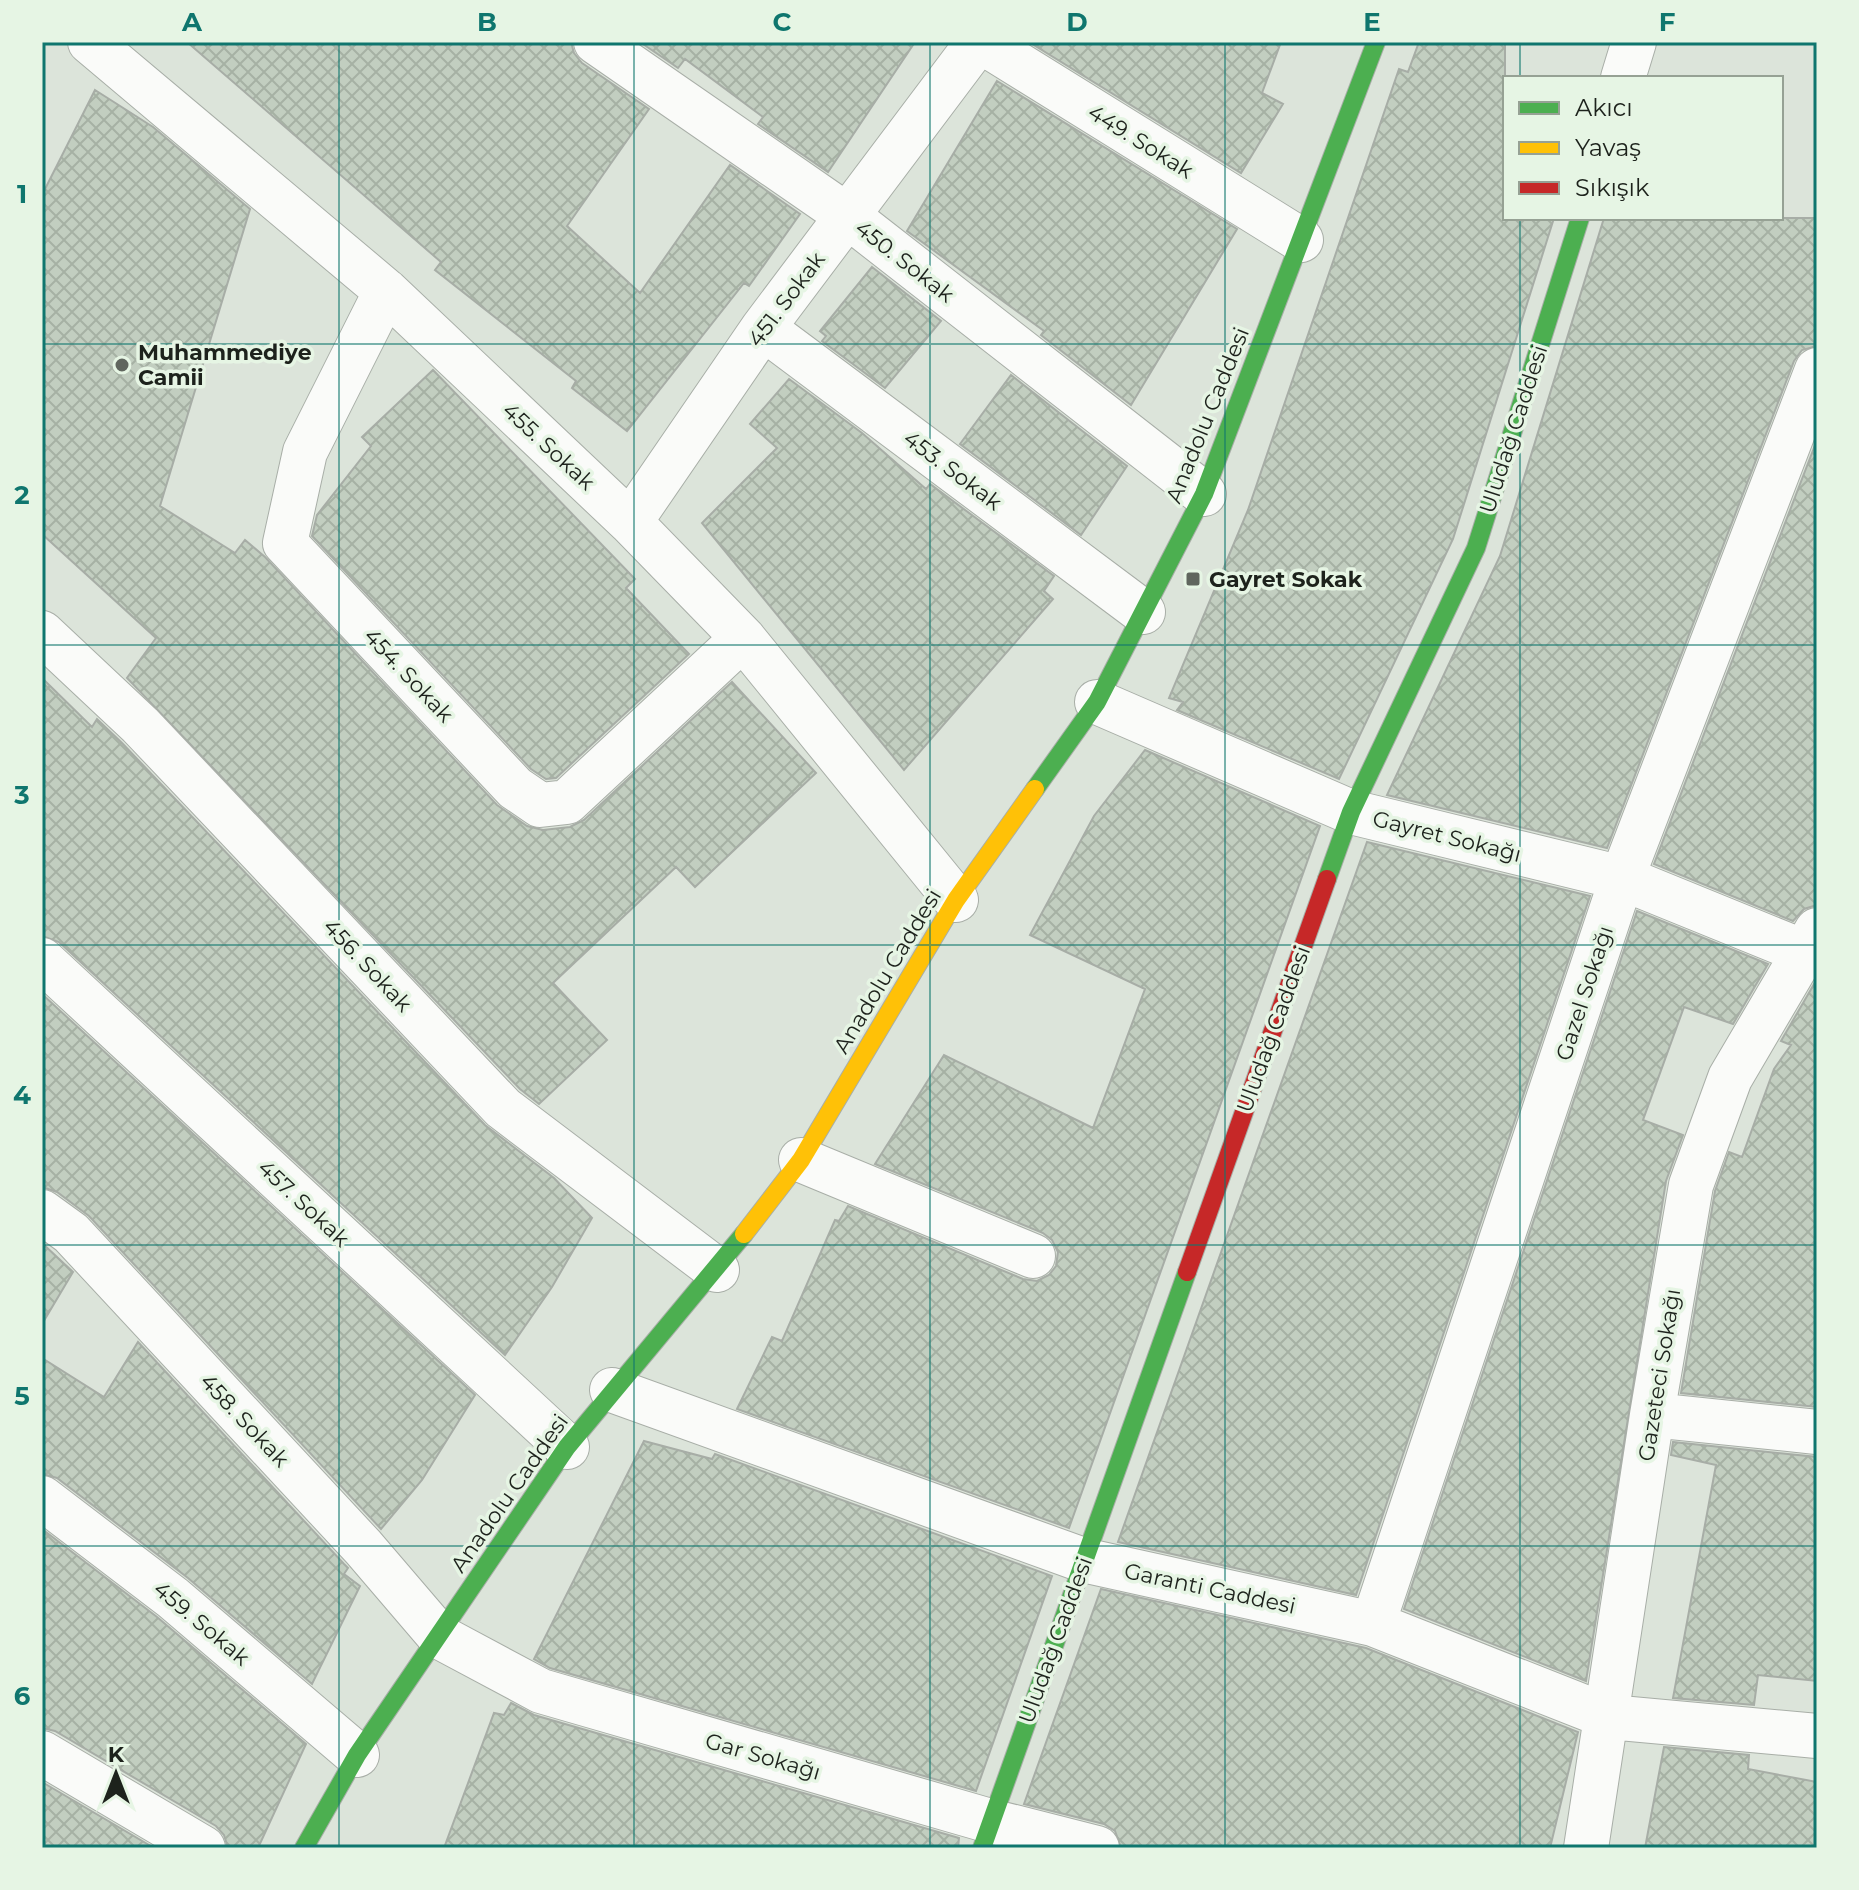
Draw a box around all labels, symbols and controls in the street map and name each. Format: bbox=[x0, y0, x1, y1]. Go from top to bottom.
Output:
text: A bbox=[181, 6, 203, 38]
text: B bbox=[477, 6, 497, 38]
text: C bbox=[773, 6, 792, 38]
text: D bbox=[1066, 6, 1088, 38]
text: E bbox=[1363, 6, 1381, 38]
text: F bbox=[1659, 6, 1675, 38]
legend bbox=[1503, 76, 1783, 220]
text: Akıcı bbox=[1575, 93, 1633, 122]
street label: 449. Sokak bbox=[1083, 98, 1199, 185]
text: Yavaş bbox=[1575, 133, 1641, 162]
text: Sıkışık bbox=[1575, 173, 1650, 202]
text: 1 bbox=[17, 178, 27, 210]
street label: 450. Sokak bbox=[850, 214, 960, 309]
street label: 451. Sokak bbox=[742, 246, 831, 352]
street label: Anadolu Caddesi bbox=[1160, 323, 1255, 507]
place label: Muhammediye Camii bbox=[138, 339, 312, 391]
street label: Uludağ Caddesi bbox=[1474, 342, 1553, 517]
marker: Muhammediye Camii bbox=[113, 356, 131, 374]
street label: 455. Sokak bbox=[497, 397, 601, 496]
street label: 453. Sokak bbox=[898, 425, 1008, 517]
text: 2 bbox=[14, 479, 30, 511]
place label: Gayret Sokak bbox=[1209, 566, 1363, 593]
marker: Gayret Sokak bbox=[1184, 570, 1202, 588]
street label: 454. Sokak bbox=[358, 623, 460, 729]
text: 3 bbox=[13, 779, 30, 811]
street label: Gayret Sokağı bbox=[1370, 805, 1524, 868]
street label: Anadolu Caddesi bbox=[828, 884, 947, 1058]
street label: 456. Sokak bbox=[318, 913, 418, 1018]
street label: Gazel Sokağı bbox=[1550, 922, 1619, 1064]
street label: Uludağ Caddesi bbox=[1231, 942, 1316, 1116]
text: 4 bbox=[13, 1079, 31, 1111]
street label: 457. Sokak bbox=[252, 1154, 356, 1253]
street label: Gazeteci Sokağı bbox=[1633, 1287, 1686, 1463]
street label: 458. Sokak bbox=[195, 1368, 295, 1473]
text: 5 bbox=[14, 1380, 30, 1412]
street label: Anadolu Caddesi bbox=[445, 1409, 574, 1578]
street label: Uludağ Caddesi bbox=[1013, 1553, 1098, 1727]
street label: Garanti Caddesi bbox=[1122, 1557, 1298, 1620]
street label: 459. Sokak bbox=[148, 1575, 256, 1672]
text: 6 bbox=[14, 1680, 31, 1712]
street label: Gar Sokağı bbox=[702, 1727, 824, 1786]
north arrow bbox=[76, 1734, 156, 1814]
text: K bbox=[108, 1741, 125, 1768]

